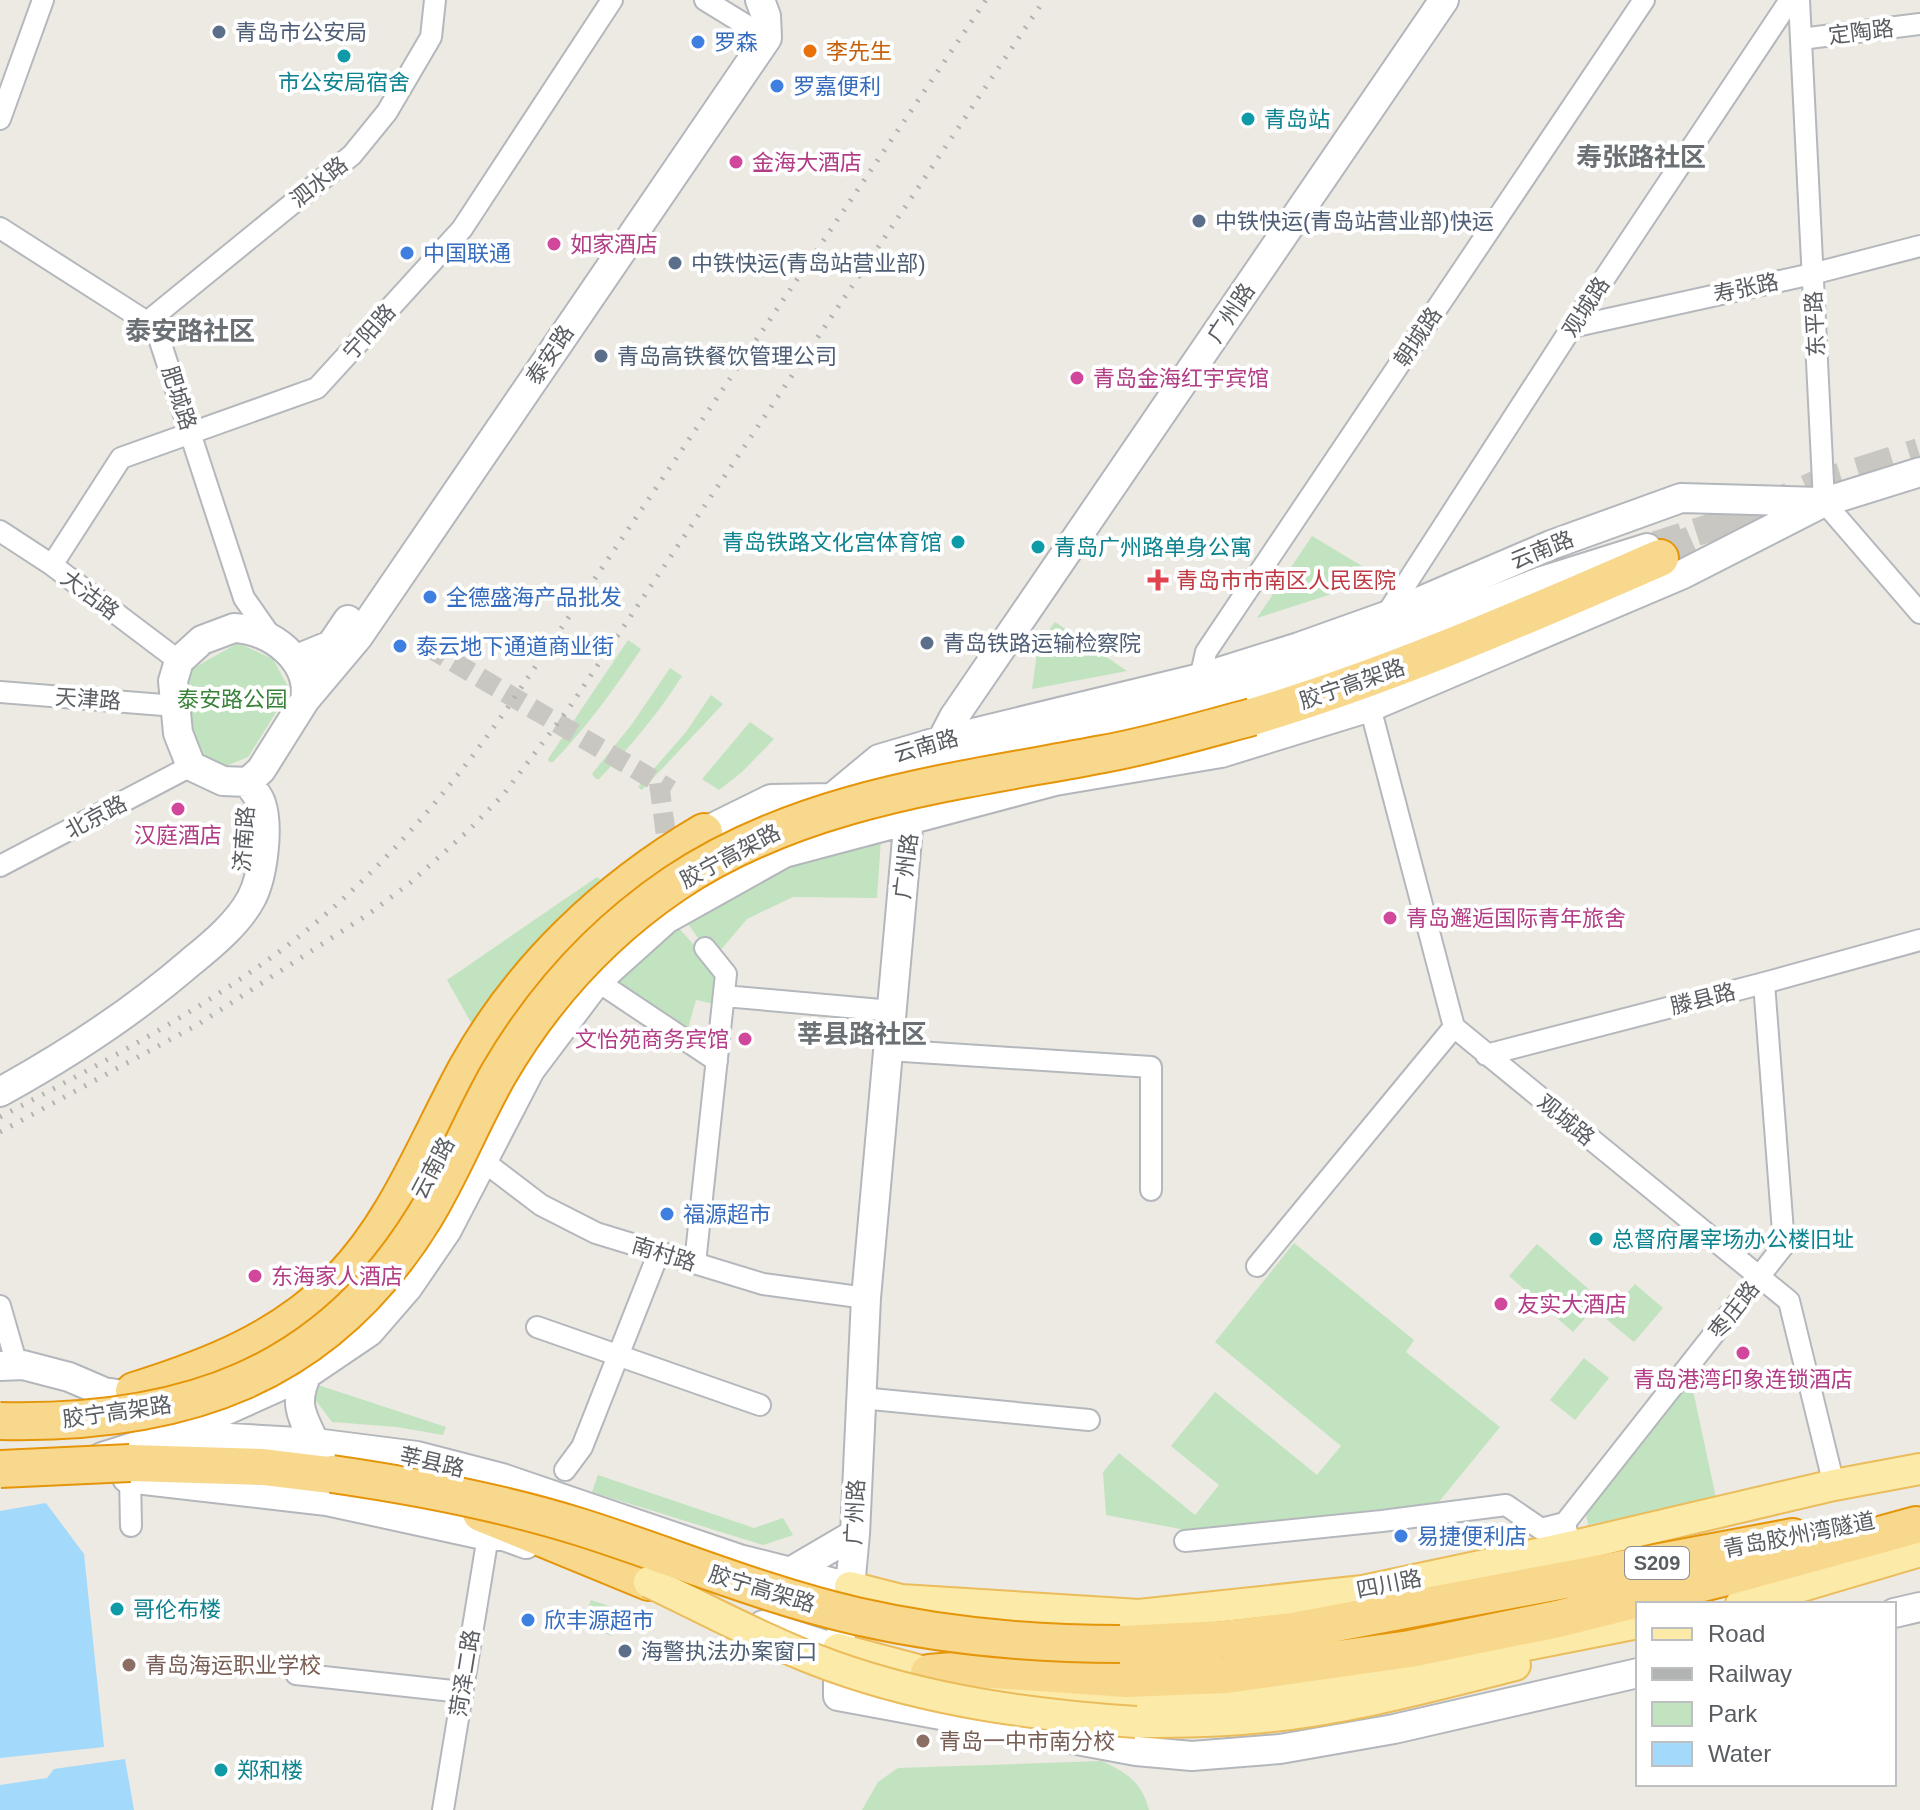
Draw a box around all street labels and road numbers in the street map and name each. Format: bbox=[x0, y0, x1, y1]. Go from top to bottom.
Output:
street label: 定陶路 bbox=[1827, 16, 1895, 48]
street label: 泗水路 bbox=[285, 152, 353, 212]
street label: 寿张路 bbox=[1711, 269, 1781, 307]
street label: 观城路 bbox=[1558, 273, 1614, 341]
street label: 广州路 bbox=[1202, 279, 1260, 347]
street label: 东平路 bbox=[1801, 290, 1829, 358]
street label: 宁阳路 bbox=[338, 299, 400, 365]
street label: 朝城路 bbox=[1389, 303, 1447, 371]
street label: 泰安路 bbox=[521, 321, 579, 389]
street label: 肥城路 bbox=[157, 363, 201, 433]
street label: 云南路 bbox=[1507, 526, 1577, 574]
street label: 大沽路 bbox=[56, 565, 124, 625]
street label: 胶宁高架路 bbox=[1296, 654, 1408, 714]
street label: 天津路 bbox=[54, 684, 122, 714]
street label: 云南路 bbox=[891, 725, 961, 767]
street label: 北京路 bbox=[61, 790, 131, 844]
street label: 济南路 bbox=[229, 805, 259, 873]
street label: 胶宁高架路 bbox=[676, 819, 784, 893]
street label: 广州路 bbox=[890, 832, 922, 900]
street label: 滕县路 bbox=[1668, 979, 1738, 1019]
street label: 观城路 bbox=[1532, 1090, 1600, 1150]
street label: 云南路 bbox=[406, 1133, 460, 1203]
street label: 南村路 bbox=[629, 1232, 699, 1276]
street label: 枣庄路 bbox=[1704, 1276, 1764, 1344]
street label: 胶宁高架路 bbox=[61, 1392, 173, 1432]
street label: 莘县路 bbox=[397, 1442, 467, 1482]
street label: 广州路 bbox=[841, 1478, 869, 1546]
street label: 青岛胶州湾隧道 bbox=[1721, 1508, 1877, 1562]
road number: S209 bbox=[1625, 1547, 1689, 1579]
street label: 胶宁高架路 bbox=[706, 1561, 818, 1617]
street label: 四川路 bbox=[1354, 1565, 1424, 1603]
street label: 菏泽二路 bbox=[446, 1628, 484, 1718]

